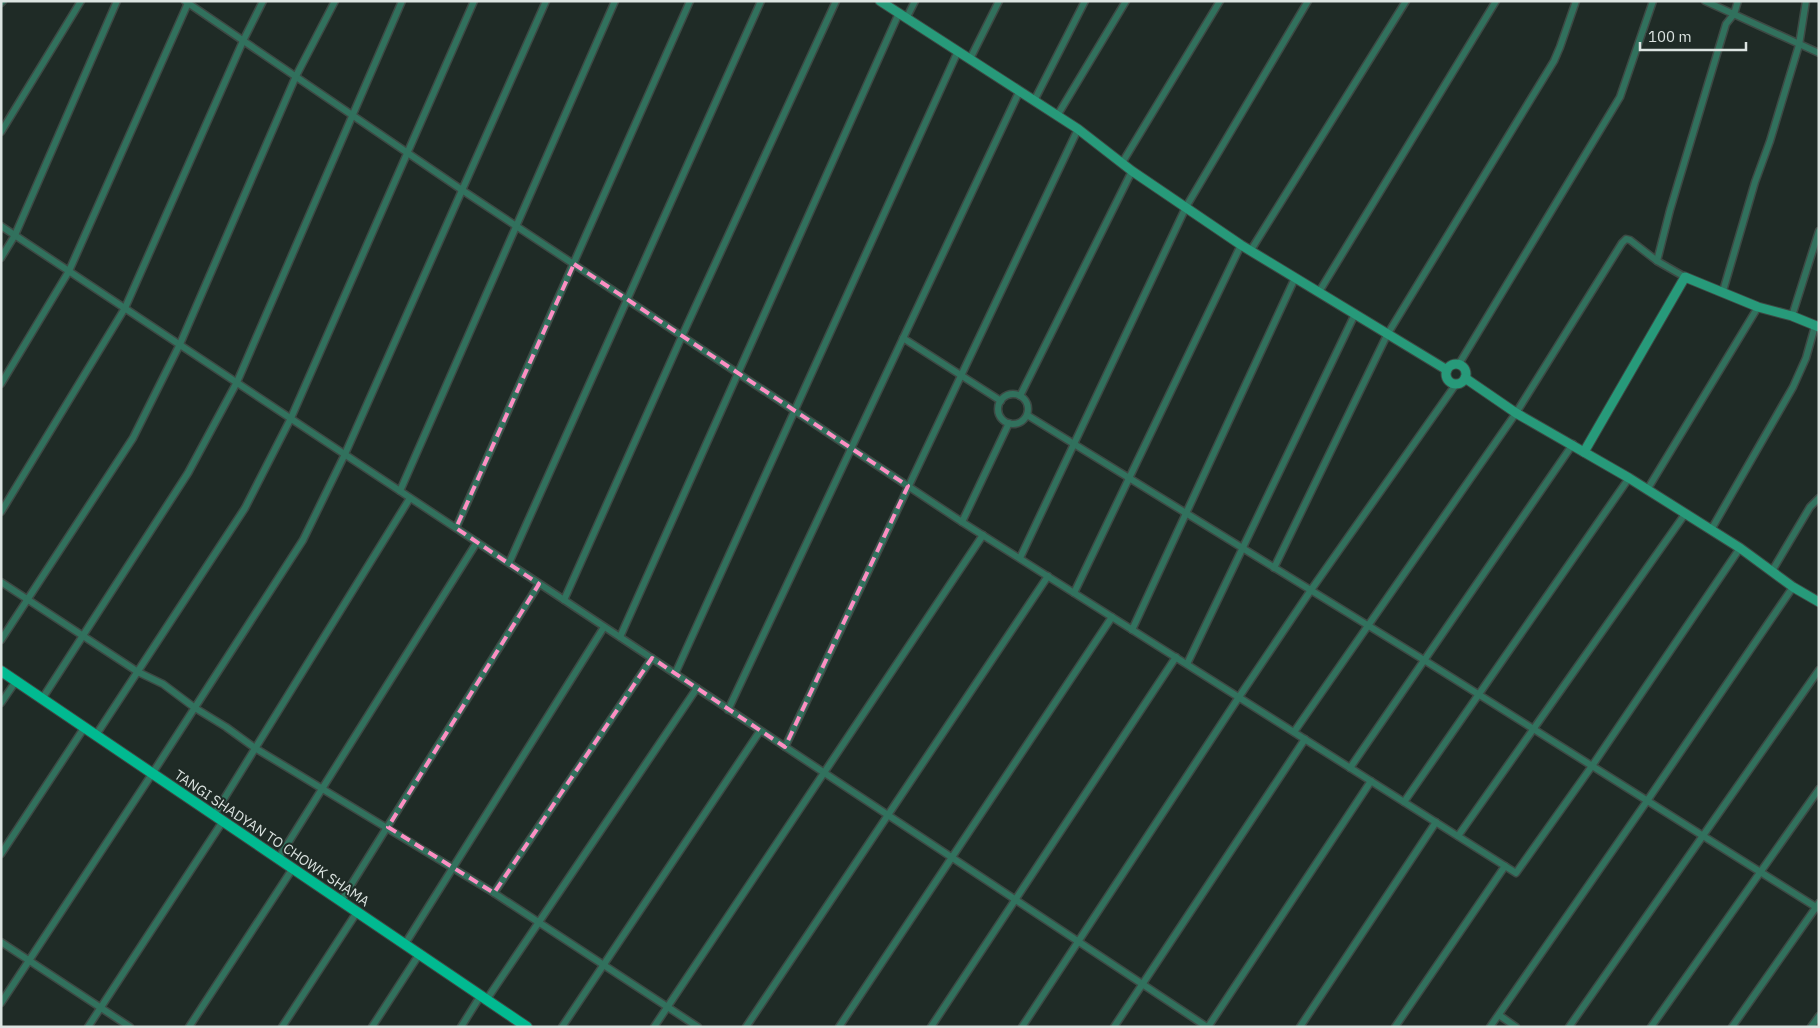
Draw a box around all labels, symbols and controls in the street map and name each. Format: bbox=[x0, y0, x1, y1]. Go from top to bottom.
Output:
scale bar bbox=[1640, 20, 1746, 52]
text: 100 m bbox=[1648, 27, 1692, 46]
street label: TANGI SHADYAN TO CHOWK SHAMA bbox=[171, 766, 373, 910]

